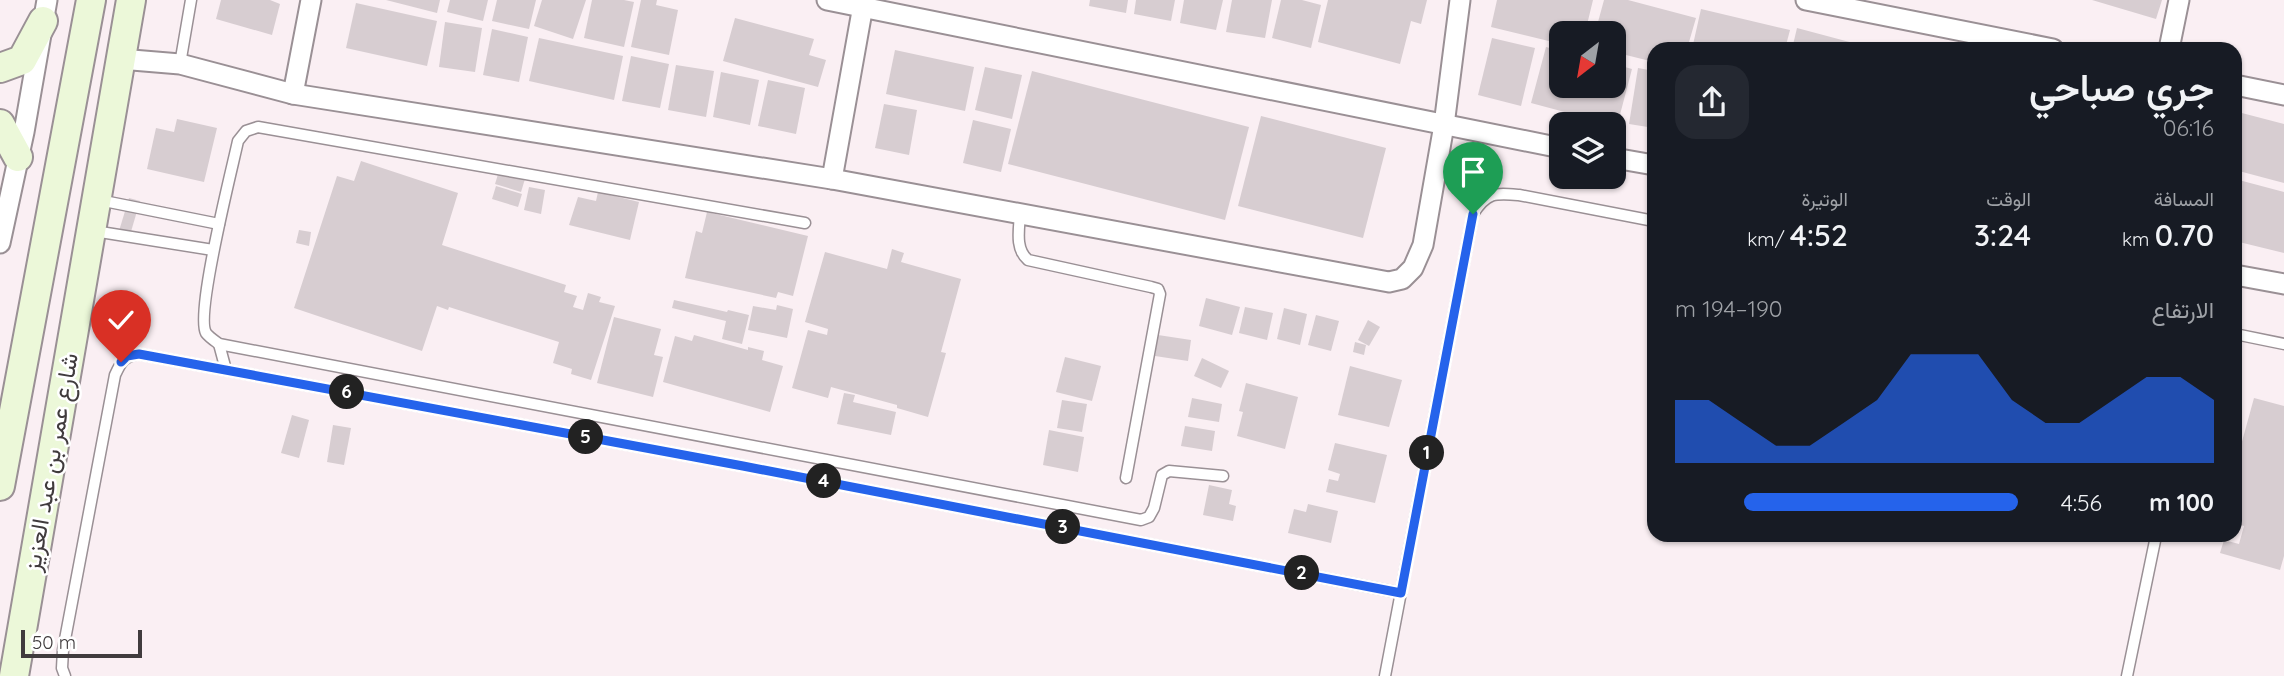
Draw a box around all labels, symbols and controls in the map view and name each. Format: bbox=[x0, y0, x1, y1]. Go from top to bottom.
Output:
north arrow bbox=[1549, 21, 1626, 98]
map controls bbox=[1549, 21, 1626, 189]
text: جري صباحي bbox=[2029, 63, 2214, 111]
button: share bbox=[1675, 65, 1749, 139]
button: layers bbox=[1549, 112, 1626, 189]
text: 06:16 bbox=[2163, 113, 2214, 142]
pin bbox=[1443, 142, 1503, 214]
icon: arrive bbox=[1454, 153, 1492, 191]
text: الوتيرة bbox=[1802, 187, 1848, 211]
text: الوقت bbox=[1986, 187, 2031, 211]
text: المسافة bbox=[2154, 187, 2214, 211]
text: 4:52 bbox=[1790, 216, 1848, 254]
text: 3:24 bbox=[1974, 216, 2031, 254]
text: 0.70 bbox=[2155, 216, 2214, 254]
text: /km bbox=[1747, 227, 1790, 251]
text: km bbox=[2122, 227, 2155, 251]
pin bbox=[91, 290, 151, 362]
text: 190–194 m bbox=[1675, 294, 1783, 323]
text: الارتفاع bbox=[2152, 295, 2214, 324]
icon: check bbox=[102, 301, 140, 339]
street label: شارع عمر بن عبد العزيز bbox=[16, 351, 86, 575]
pin: 6 bbox=[330, 374, 364, 410]
text: 6 bbox=[341, 379, 352, 403]
pin: 5 bbox=[568, 420, 604, 454]
text: 5 bbox=[580, 424, 591, 448]
pin: 1 bbox=[1410, 435, 1444, 470]
text: 1 bbox=[1423, 440, 1430, 464]
pin: 4 bbox=[806, 463, 842, 498]
text: 4 bbox=[818, 468, 829, 492]
text: 4:56 bbox=[2061, 488, 2102, 517]
text: 100 m bbox=[2149, 488, 2214, 517]
pin: 3 bbox=[1046, 510, 1080, 544]
text: 3 bbox=[1057, 514, 1068, 538]
pin: 2 bbox=[1284, 556, 1320, 590]
text: 2 bbox=[1296, 560, 1307, 584]
scale bar bbox=[21, 627, 142, 659]
text: 50 m bbox=[32, 630, 76, 654]

